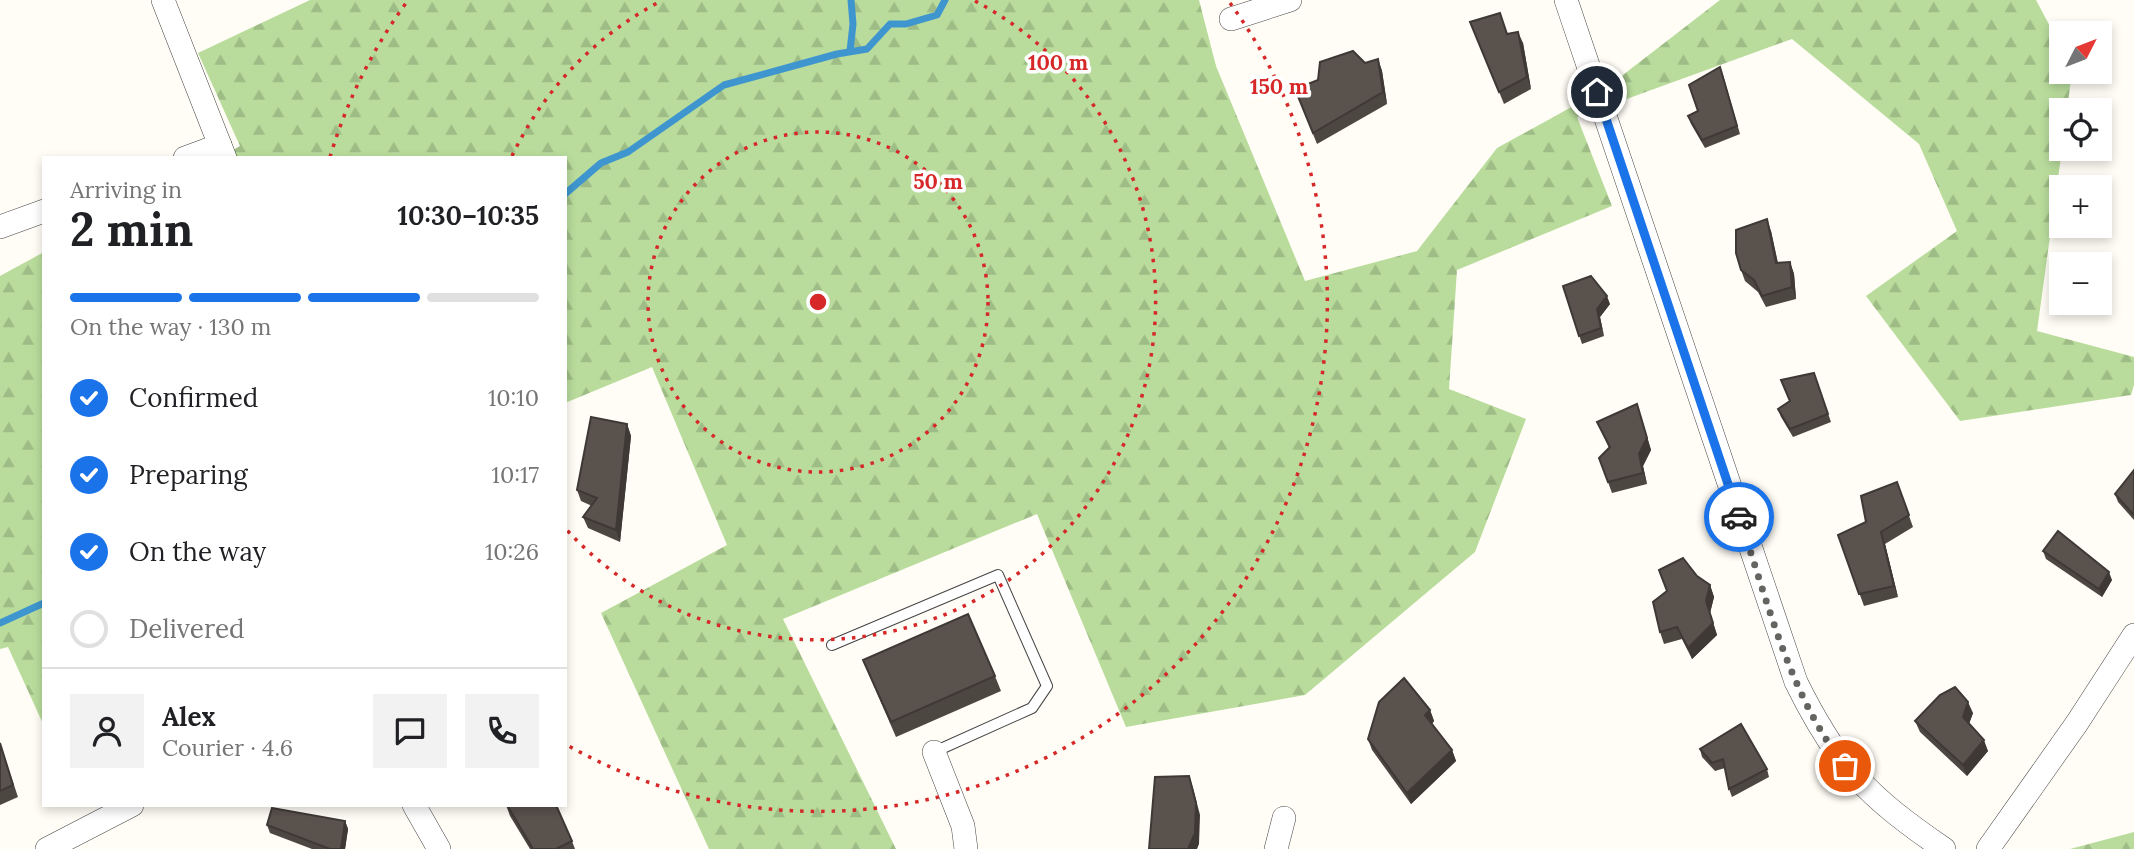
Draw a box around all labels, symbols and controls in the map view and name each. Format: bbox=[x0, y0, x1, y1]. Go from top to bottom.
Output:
north arrow bbox=[2049, 21, 2112, 84]
map controls bbox=[2049, 21, 2112, 315]
text: 100 m bbox=[1028, 49, 1088, 76]
pin bbox=[1567, 62, 1627, 122]
text: 150 m bbox=[1250, 73, 1308, 100]
icon: home bbox=[1578, 73, 1616, 111]
button: locate bbox=[2049, 98, 2112, 161]
text: 50 m bbox=[913, 168, 963, 195]
text: Arriving in bbox=[70, 175, 182, 204]
button: + bbox=[2049, 175, 2112, 238]
text: 10:30–10:35 bbox=[397, 199, 539, 232]
text: 2 min bbox=[70, 200, 193, 259]
button: − bbox=[2049, 252, 2112, 315]
centre of rings bbox=[806, 290, 830, 314]
text: On the way · 130 m bbox=[70, 312, 271, 341]
icon: check bbox=[70, 379, 108, 417]
text: Confirmed bbox=[129, 381, 258, 414]
text: 10:10 bbox=[488, 383, 539, 412]
icon: check bbox=[70, 456, 108, 494]
text: Preparing bbox=[129, 458, 248, 491]
text: 10:17 bbox=[492, 460, 539, 489]
courier bbox=[1704, 482, 1774, 552]
icon: car bbox=[1720, 498, 1758, 536]
icon: check bbox=[70, 533, 108, 571]
text: On the way bbox=[129, 535, 266, 568]
text: 10:26 bbox=[485, 537, 539, 566]
text: Delivered bbox=[129, 612, 245, 645]
button: person bbox=[70, 694, 144, 768]
button: chat bbox=[373, 694, 447, 768]
button: phone bbox=[465, 694, 539, 768]
text: Alex bbox=[162, 700, 216, 733]
text: Courier · 4.6 bbox=[162, 733, 293, 762]
pin bbox=[1815, 736, 1875, 796]
icon: bag bbox=[1826, 747, 1864, 785]

